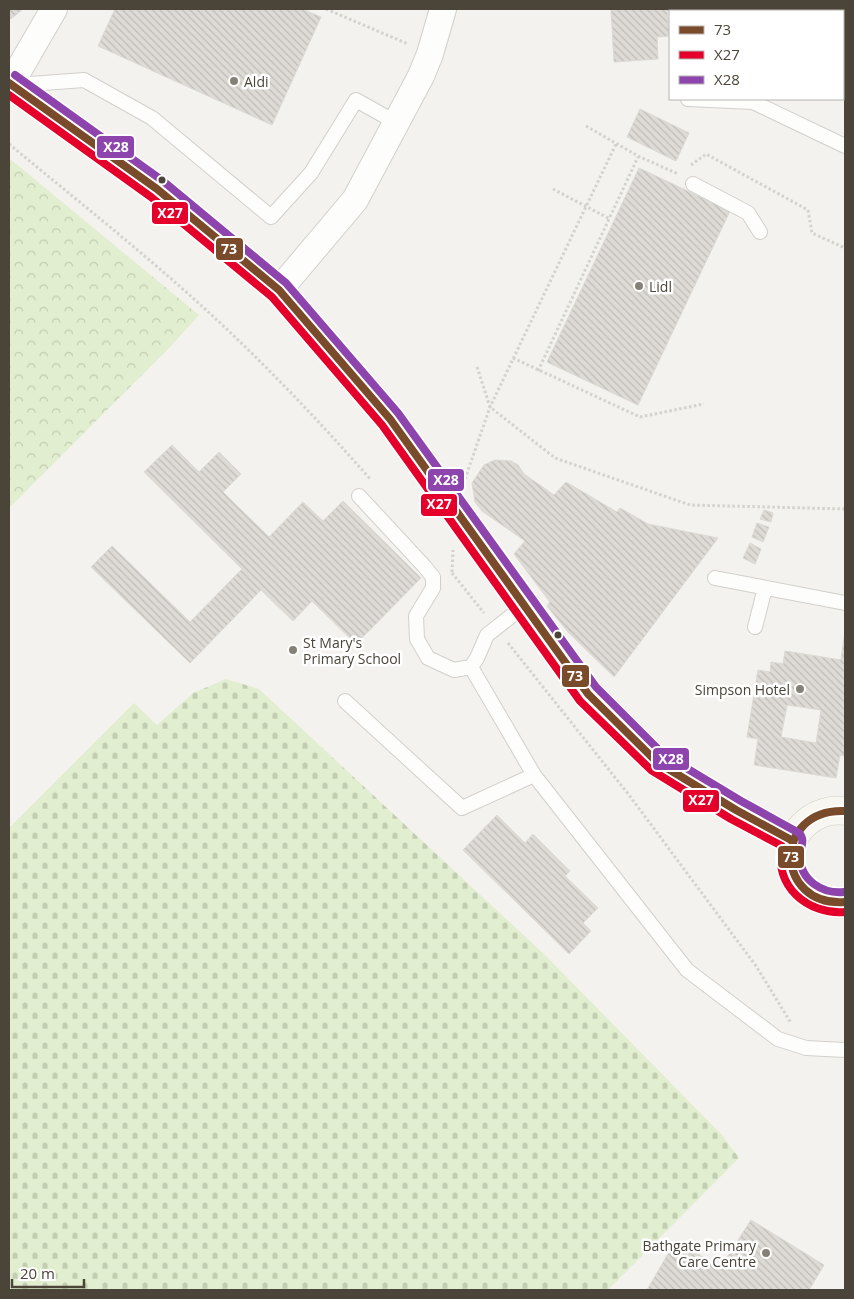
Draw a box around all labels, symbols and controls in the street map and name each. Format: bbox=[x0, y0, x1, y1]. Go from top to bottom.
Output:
legend bbox=[669, 10, 844, 100]
text: 73 bbox=[714, 19, 731, 39]
text: X27 bbox=[714, 44, 740, 64]
text: X28 bbox=[714, 69, 740, 89]
place label: Aldi bbox=[244, 72, 269, 91]
marker: Aldi bbox=[228, 75, 240, 87]
line badge: X28 bbox=[96, 135, 135, 159]
text: X28 bbox=[103, 137, 129, 156]
unlabelled marker bbox=[157, 175, 167, 185]
line badge: X27 bbox=[151, 201, 189, 225]
text: X27 bbox=[157, 203, 183, 222]
line badge: 73 bbox=[215, 237, 244, 261]
text: 73 bbox=[221, 239, 237, 258]
place label: Lidl bbox=[649, 277, 672, 296]
marker: Lidl bbox=[633, 280, 645, 292]
line badge: X28 bbox=[427, 468, 465, 492]
text: X28 bbox=[433, 470, 459, 489]
line badge: X27 bbox=[420, 493, 458, 517]
text: X27 bbox=[426, 494, 452, 513]
unlabelled marker bbox=[553, 630, 563, 640]
place label: St Mary's Primary School bbox=[303, 633, 401, 668]
marker: St Mary's Primary School bbox=[287, 644, 299, 656]
line badge: 73 bbox=[561, 664, 590, 688]
text: 73 bbox=[567, 666, 583, 685]
place label: Simpson Hotel bbox=[695, 680, 790, 699]
marker: Simpson Hotel bbox=[794, 683, 806, 695]
line badge: X28 bbox=[652, 747, 690, 771]
text: X28 bbox=[658, 749, 684, 768]
line badge: X27 bbox=[682, 789, 720, 813]
text: X27 bbox=[688, 790, 714, 809]
line badge: 73 bbox=[777, 845, 805, 869]
text: 73 bbox=[783, 847, 799, 866]
place label: Bathgate Primary Care Centre bbox=[643, 1236, 757, 1271]
marker: Bathgate Primary Care Centre bbox=[760, 1247, 772, 1259]
scale bar bbox=[12, 1256, 85, 1288]
text: 20 m bbox=[20, 1263, 55, 1283]

